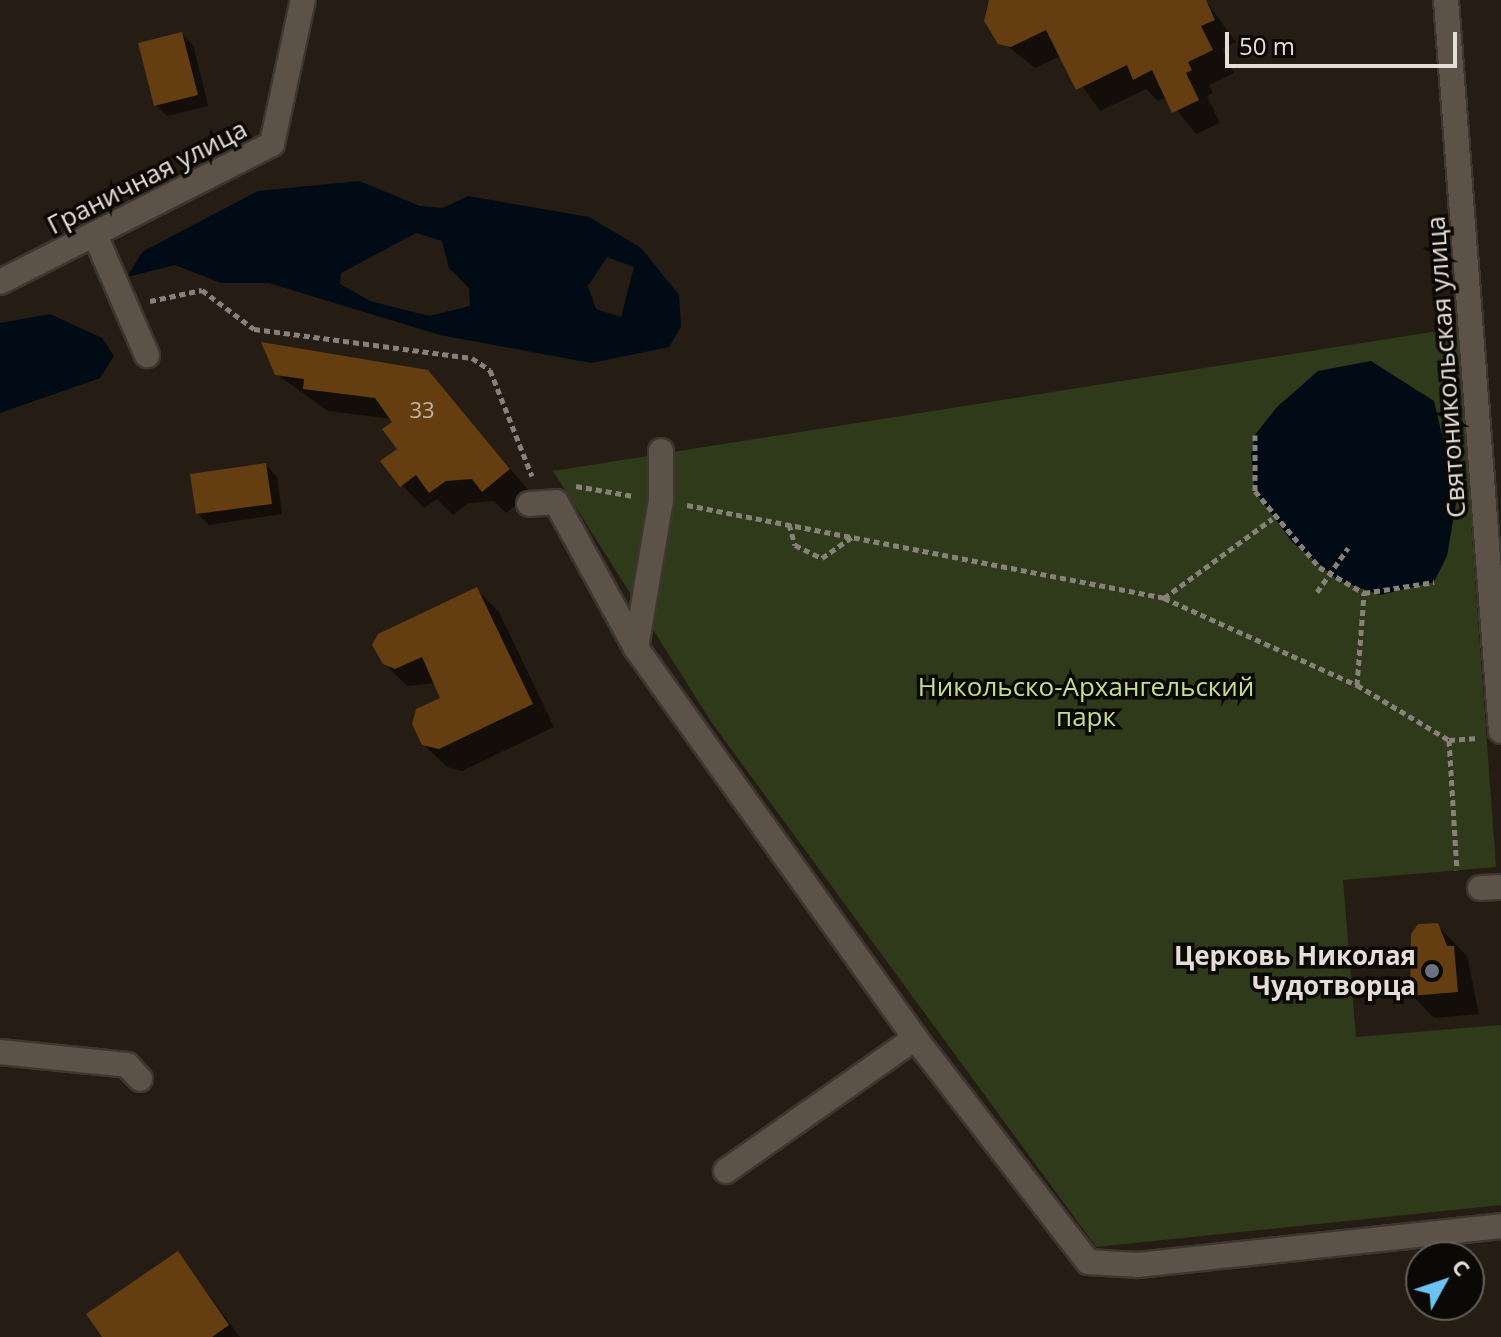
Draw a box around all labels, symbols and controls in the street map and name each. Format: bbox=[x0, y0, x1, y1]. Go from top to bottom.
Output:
scale bar bbox=[1229, 16, 1461, 66]
text: 50 m bbox=[1239, 29, 1295, 62]
street label: Граничная улица bbox=[42, 113, 252, 241]
street label: Святоникольская улица bbox=[1420, 215, 1472, 519]
house number: 33 bbox=[409, 397, 435, 423]
park label: Никольско-Архангельский парк bbox=[918, 671, 1254, 732]
place label: Церковь Николая Чудотворца bbox=[1174, 940, 1416, 1002]
marker: Церковь Николая Чудотворца bbox=[1423, 962, 1441, 980]
north arrow bbox=[1405, 1241, 1485, 1321]
text: С bbox=[1446, 1252, 1478, 1282]

